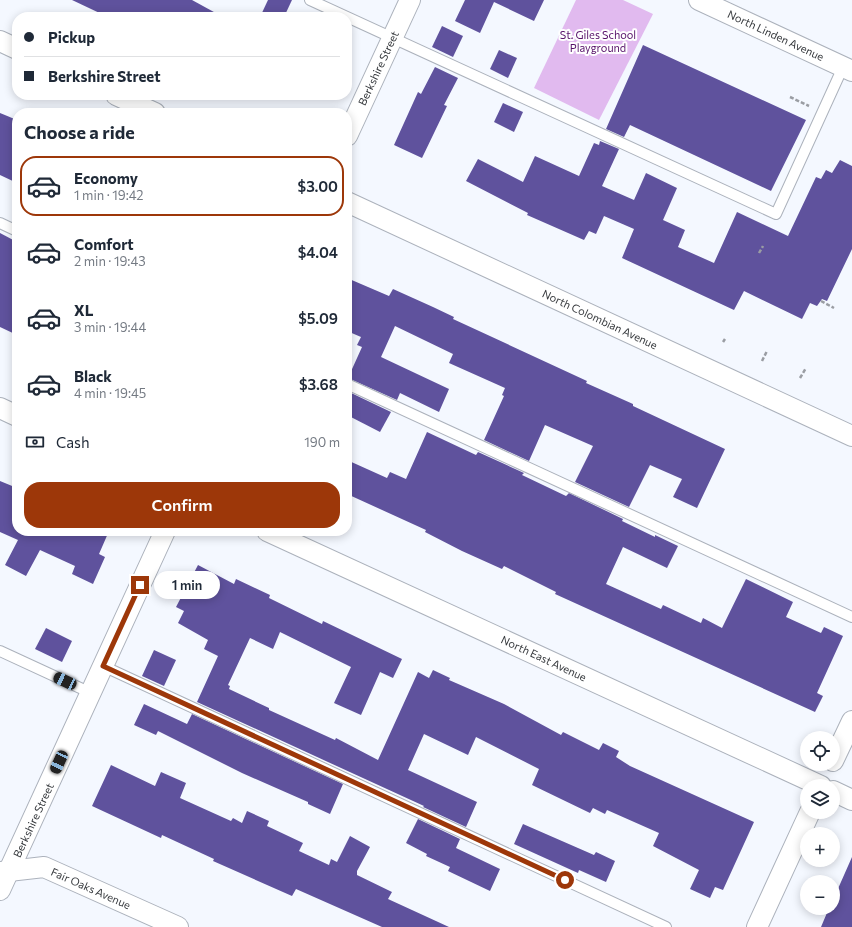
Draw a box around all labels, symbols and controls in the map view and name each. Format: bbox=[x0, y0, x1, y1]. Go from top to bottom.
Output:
street label: North Linden Avenue bbox=[726, 7, 826, 63]
text: Pickup bbox=[48, 28, 95, 46]
street label: Berkshire Street bbox=[355, 28, 401, 107]
park label: St. Giles School Playground bbox=[560, 28, 636, 54]
text: Berkshire Street bbox=[48, 67, 160, 85]
text: Choose a ride bbox=[24, 121, 135, 143]
icon: car bbox=[26, 168, 62, 204]
text: Economy bbox=[74, 169, 138, 187]
text: $3.00 bbox=[298, 177, 338, 195]
text: 1 min · 19:42 bbox=[74, 187, 144, 203]
icon: car bbox=[26, 234, 62, 270]
text: Comfort bbox=[74, 235, 134, 253]
text: $4.04 bbox=[298, 243, 338, 261]
text: 2 min · 19:43 bbox=[74, 253, 146, 269]
street label: North Colombian Avenue bbox=[540, 287, 660, 351]
icon: car bbox=[26, 300, 62, 336]
text: XL bbox=[74, 301, 93, 319]
text: $5.09 bbox=[298, 309, 338, 327]
text: 3 min · 19:44 bbox=[74, 319, 146, 335]
icon: car bbox=[26, 366, 62, 402]
text: Black bbox=[74, 367, 112, 385]
text: $3.68 bbox=[299, 375, 338, 393]
text: 4 min · 19:45 bbox=[74, 385, 146, 401]
icon: cash bbox=[24, 431, 46, 453]
text: Cash bbox=[56, 433, 90, 451]
text: 190 m bbox=[304, 434, 340, 450]
button: Confirm bbox=[24, 482, 340, 528]
callout: 1 min bbox=[154, 571, 220, 599]
route end bbox=[131, 576, 149, 594]
text: 1 min bbox=[172, 577, 202, 593]
street label: North East Avenue bbox=[499, 633, 589, 684]
car bbox=[52, 670, 78, 692]
map controls bbox=[800, 731, 840, 915]
button: locate bbox=[800, 731, 840, 771]
car bbox=[48, 749, 70, 775]
button: layers bbox=[800, 779, 840, 819]
street label: Berkshire Street bbox=[10, 780, 56, 859]
button: + bbox=[800, 827, 840, 867]
street label: Fair Oaks Avenue bbox=[49, 865, 133, 911]
route start bbox=[556, 871, 574, 889]
button: − bbox=[800, 875, 840, 915]

